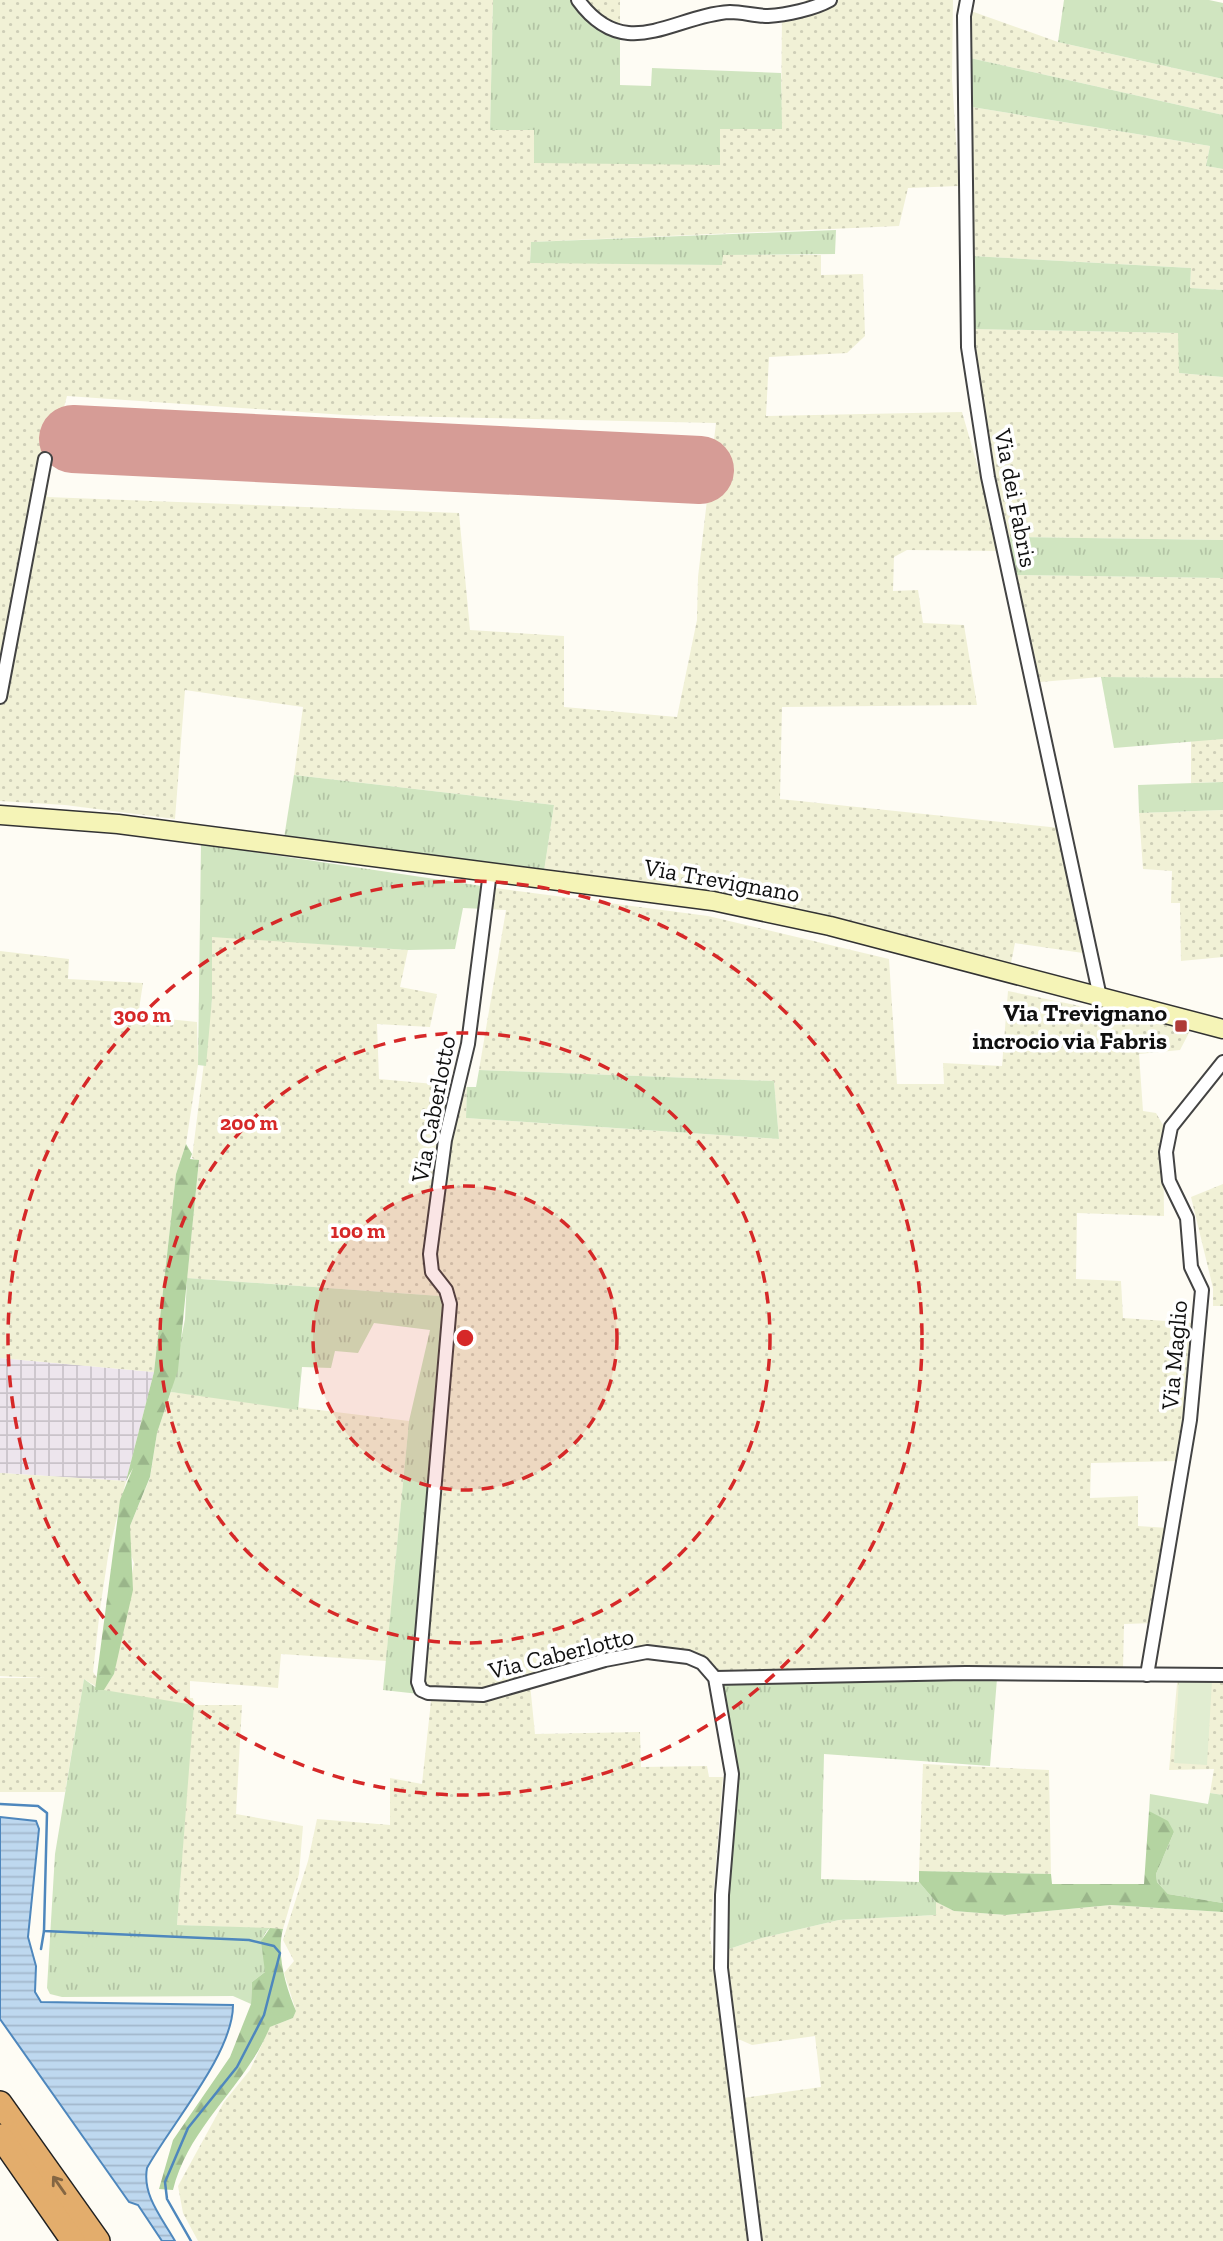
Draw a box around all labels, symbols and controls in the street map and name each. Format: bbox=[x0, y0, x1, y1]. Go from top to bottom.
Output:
street label: Via dei Fabris bbox=[988, 425, 1044, 570]
street label: Via Trevignano bbox=[641, 852, 802, 908]
place label: Via Trevignano incrocio via Fabris bbox=[972, 998, 1167, 1055]
text: 300 m bbox=[113, 1002, 171, 1027]
marker: Via Trevignano incrocio via Fabris bbox=[1173, 1018, 1189, 1034]
street label: Via Caberlotto bbox=[404, 1033, 461, 1186]
text: 200 m bbox=[220, 1110, 278, 1135]
text: 100 m bbox=[331, 1218, 386, 1243]
street label: Via Maglio bbox=[1155, 1299, 1193, 1412]
centre of rings bbox=[453, 1326, 477, 1350]
street label: Via Caberlotto bbox=[484, 1621, 637, 1685]
one-way arrow bbox=[52, 2176, 66, 2195]

